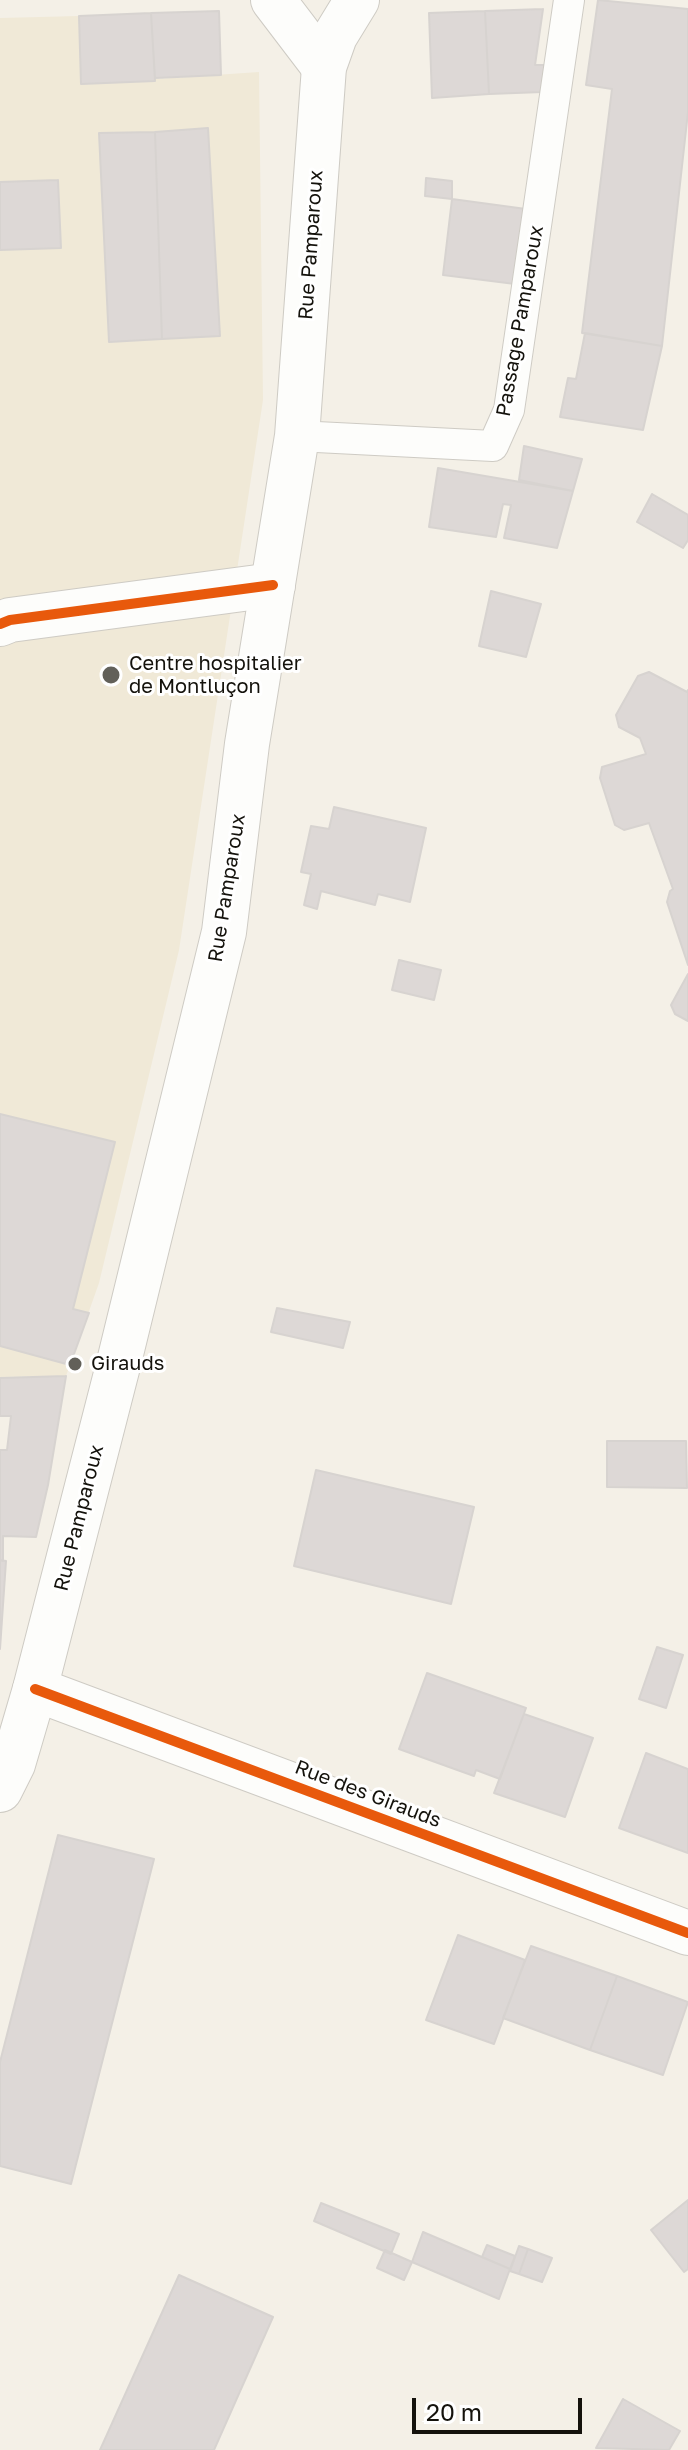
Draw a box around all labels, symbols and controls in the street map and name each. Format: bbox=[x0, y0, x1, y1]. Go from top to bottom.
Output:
street label: Rue Pamparoux bbox=[294, 169, 328, 321]
street label: Passage Pamparoux bbox=[491, 223, 549, 419]
place label: Centre hospitalier de Montluçon bbox=[129, 652, 302, 699]
marker: Centre hospitalier de Montluçon bbox=[100, 664, 122, 686]
street label: Rue Pamparoux bbox=[203, 812, 251, 964]
place label: Girauds bbox=[91, 1352, 164, 1376]
marker: Girauds bbox=[66, 1355, 84, 1373]
street label: Rue Pamparoux bbox=[49, 1442, 109, 1594]
street label: Rue des Girauds bbox=[291, 1755, 445, 1833]
scale bar bbox=[416, 2382, 586, 2432]
text: 20 m bbox=[426, 2397, 482, 2426]

